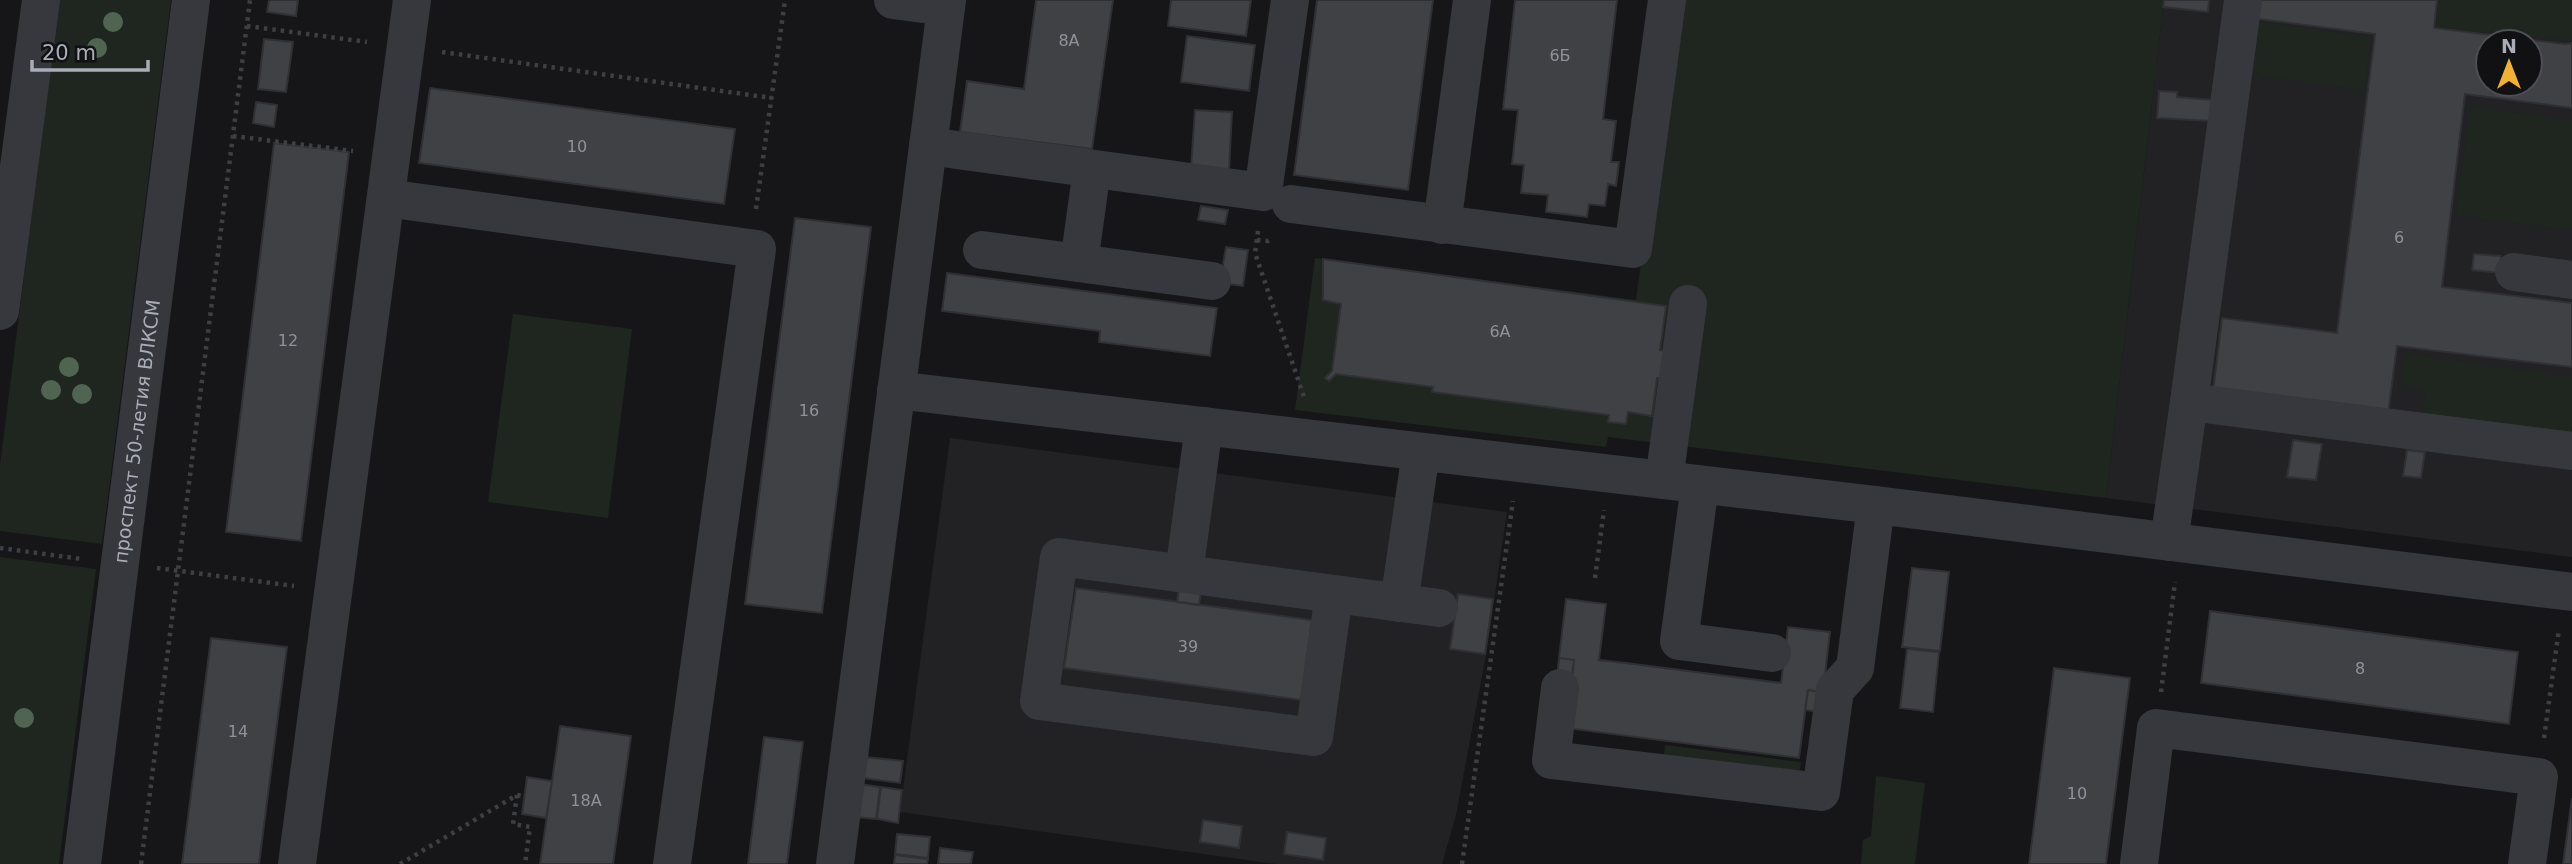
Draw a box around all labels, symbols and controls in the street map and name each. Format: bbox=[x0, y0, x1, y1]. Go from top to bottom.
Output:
scale bar bbox=[32, 28, 147, 72]
north arrow bbox=[2474, 28, 2544, 98]
house number: 8А bbox=[1058, 31, 1080, 50]
text: N bbox=[2501, 35, 2517, 57]
text: 20 m bbox=[42, 41, 96, 65]
house number: 6Б bbox=[1549, 46, 1571, 65]
house number: 10 bbox=[567, 137, 587, 156]
house number: 6 bbox=[2394, 228, 2404, 247]
street label: проспект 50-летия ВЛКСМ bbox=[109, 298, 164, 565]
house number: 6А bbox=[1489, 322, 1511, 341]
house number: 12 bbox=[278, 331, 298, 350]
house number: 16 bbox=[799, 401, 819, 420]
house number: 39 bbox=[1178, 637, 1198, 656]
house number: 8 bbox=[2355, 659, 2365, 678]
house number: 14 bbox=[228, 722, 248, 741]
house number: 10 bbox=[2067, 784, 2087, 803]
house number: 18А bbox=[570, 791, 602, 810]

